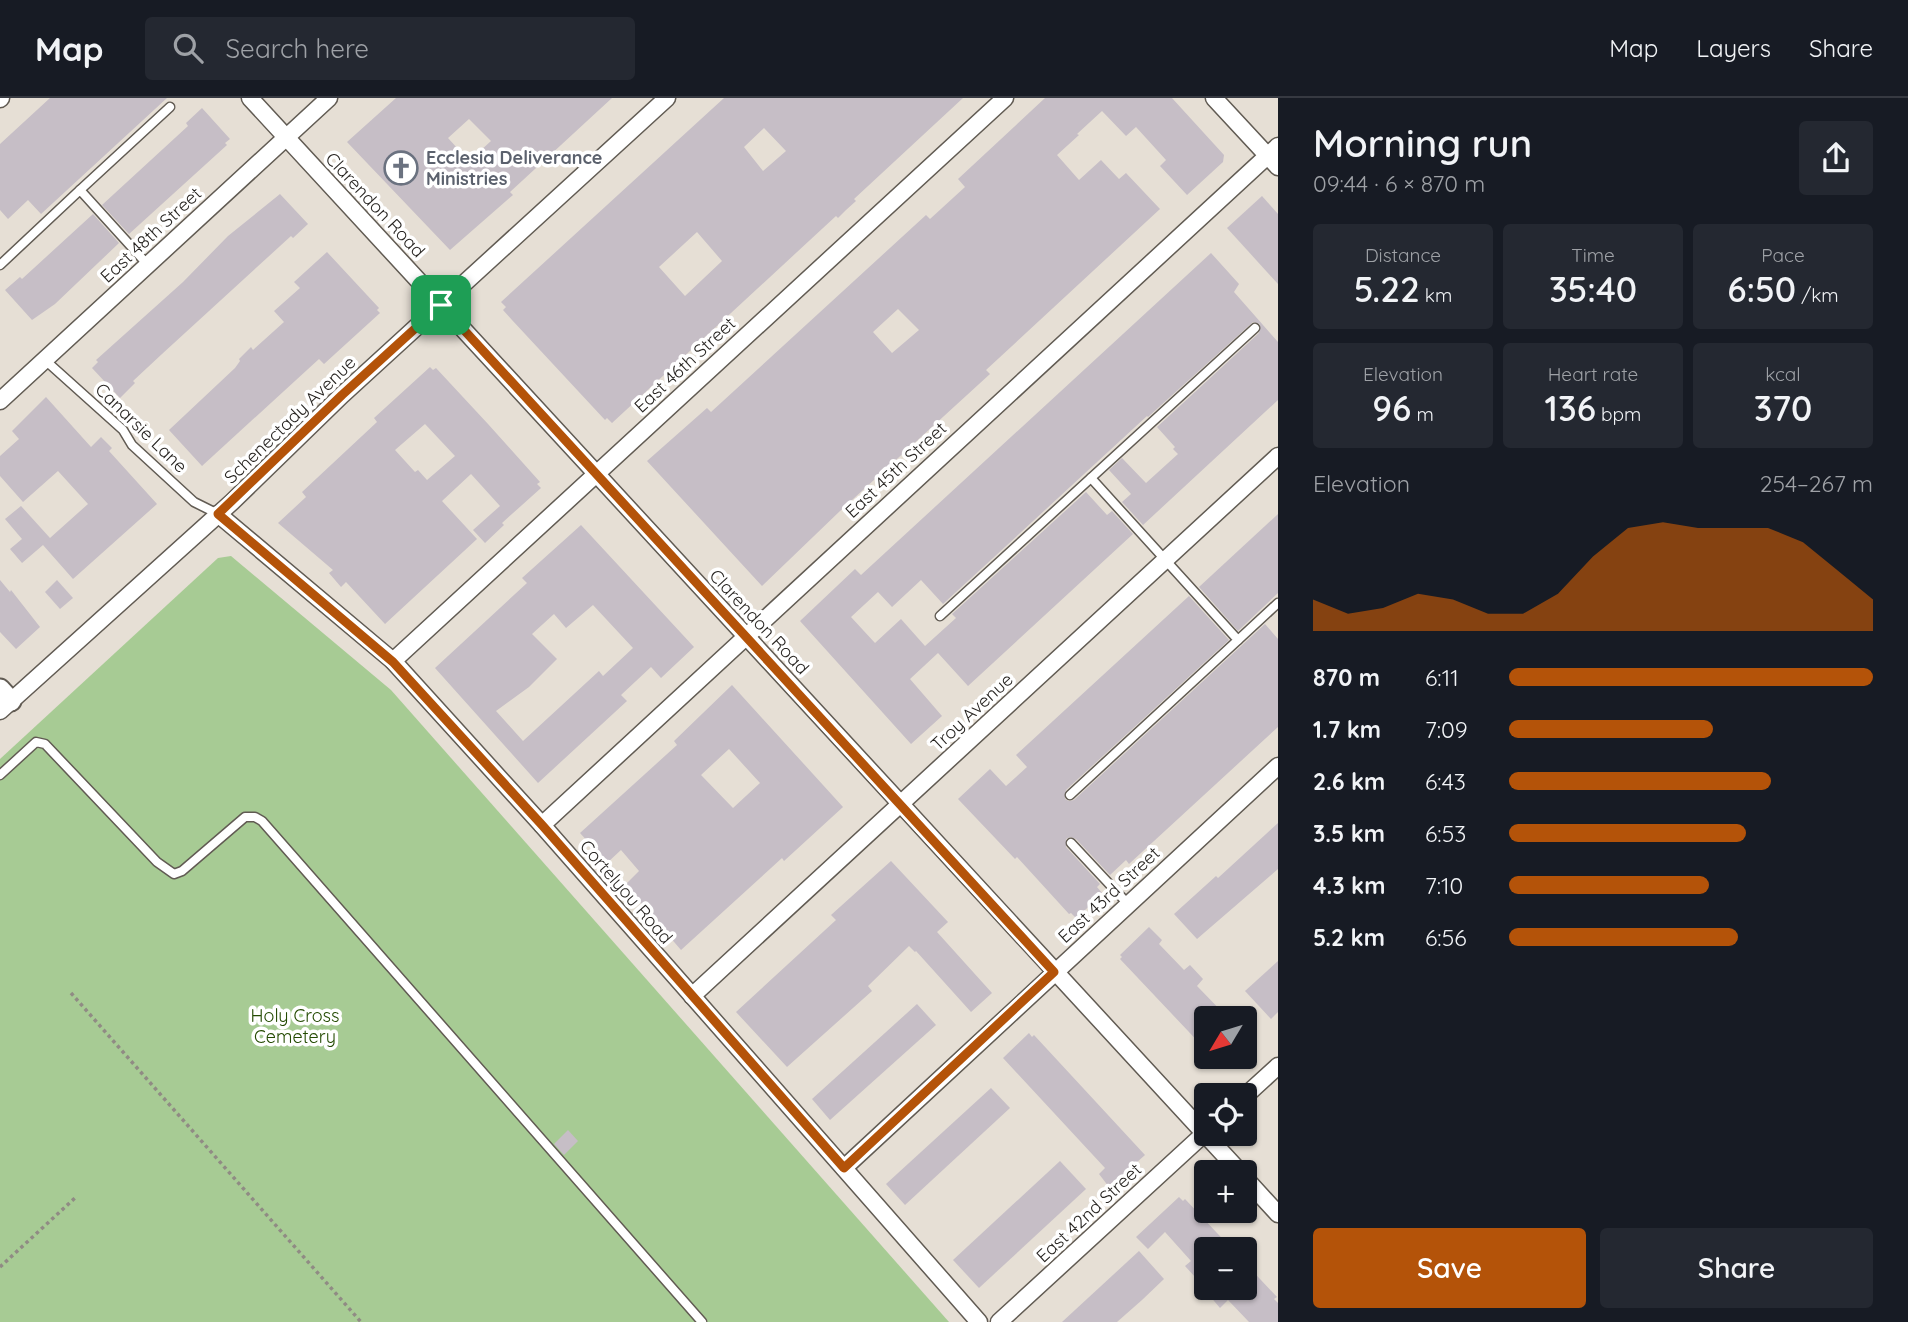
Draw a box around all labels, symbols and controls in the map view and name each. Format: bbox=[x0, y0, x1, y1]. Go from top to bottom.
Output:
search box bbox=[145, 17, 635, 80]
text: Map bbox=[35, 28, 103, 69]
icon: search bbox=[169, 29, 207, 67]
text: Search here bbox=[225, 32, 369, 65]
text: Map bbox=[1609, 33, 1658, 63]
text: Layers bbox=[1696, 33, 1771, 63]
text: Share bbox=[1809, 33, 1873, 63]
text: Morning run bbox=[1313, 119, 1532, 167]
button: share bbox=[1799, 121, 1873, 195]
place label: Ecclesia Deliverance Ministries bbox=[426, 146, 603, 190]
street label: Clarendon Road bbox=[321, 147, 430, 262]
church icon: Ecclesia Deliverance Ministries bbox=[382, 149, 420, 187]
text: 09:44 · 6 × 870 m bbox=[1313, 169, 1485, 198]
street label: East 48th Street bbox=[95, 182, 206, 287]
text: Distance bbox=[1365, 243, 1441, 267]
text: Time bbox=[1571, 243, 1615, 267]
text: Pace bbox=[1761, 243, 1805, 267]
text: 5.22 bbox=[1354, 267, 1420, 311]
text: 35:40 bbox=[1549, 267, 1637, 311]
text: 6:50 bbox=[1727, 267, 1796, 311]
pin bbox=[411, 275, 471, 335]
text: km bbox=[1420, 283, 1452, 307]
text: /km bbox=[1796, 283, 1839, 307]
icon: arrive bbox=[422, 286, 460, 324]
street label: East 46th Street bbox=[629, 312, 740, 417]
street label: Schenectady Avenue bbox=[219, 351, 360, 488]
text: Elevation bbox=[1363, 362, 1443, 386]
text: Heart rate bbox=[1548, 362, 1638, 386]
text: kcal bbox=[1765, 362, 1801, 386]
street label: Canarsie Lane bbox=[90, 378, 192, 477]
text: 96 bbox=[1372, 386, 1411, 430]
text: 136 bbox=[1545, 386, 1596, 430]
text: 370 bbox=[1754, 386, 1812, 430]
text: m bbox=[1411, 402, 1434, 426]
text: bpm bbox=[1596, 402, 1641, 426]
street label: East 45th Street bbox=[840, 417, 951, 523]
text: Elevation bbox=[1313, 469, 1410, 498]
text: 254–267 m bbox=[1760, 469, 1873, 498]
street label: Clarendon Road bbox=[705, 564, 814, 679]
text: 870 m bbox=[1313, 663, 1380, 692]
text: 6:11 bbox=[1425, 663, 1459, 692]
street label: Troy Avenue bbox=[926, 668, 1017, 755]
text: 1.7 km bbox=[1313, 715, 1381, 744]
text: 7:09 bbox=[1425, 715, 1468, 744]
text: 2.6 km bbox=[1313, 767, 1385, 796]
text: 6:43 bbox=[1425, 767, 1466, 796]
text: 3.5 km bbox=[1313, 819, 1385, 848]
text: 6:53 bbox=[1425, 819, 1466, 848]
street label: Cortelyou Road bbox=[575, 835, 678, 948]
street label: East 43rd Street bbox=[1053, 842, 1164, 948]
text: 4.3 km bbox=[1313, 871, 1385, 900]
text: 7:10 bbox=[1425, 871, 1463, 900]
text: 5.2 km bbox=[1313, 923, 1385, 952]
text: 6:56 bbox=[1425, 923, 1467, 952]
park label: Holy Cross Cemetery bbox=[251, 1004, 339, 1048]
north arrow bbox=[1194, 1006, 1256, 1069]
map controls bbox=[1194, 1006, 1257, 1300]
button: locate bbox=[1194, 1083, 1257, 1146]
street label: East 42nd Street bbox=[1031, 1158, 1146, 1267]
button: + bbox=[1194, 1160, 1257, 1223]
button: Save bbox=[1313, 1228, 1586, 1308]
button: Share bbox=[1600, 1228, 1873, 1308]
button: − bbox=[1194, 1237, 1257, 1300]

